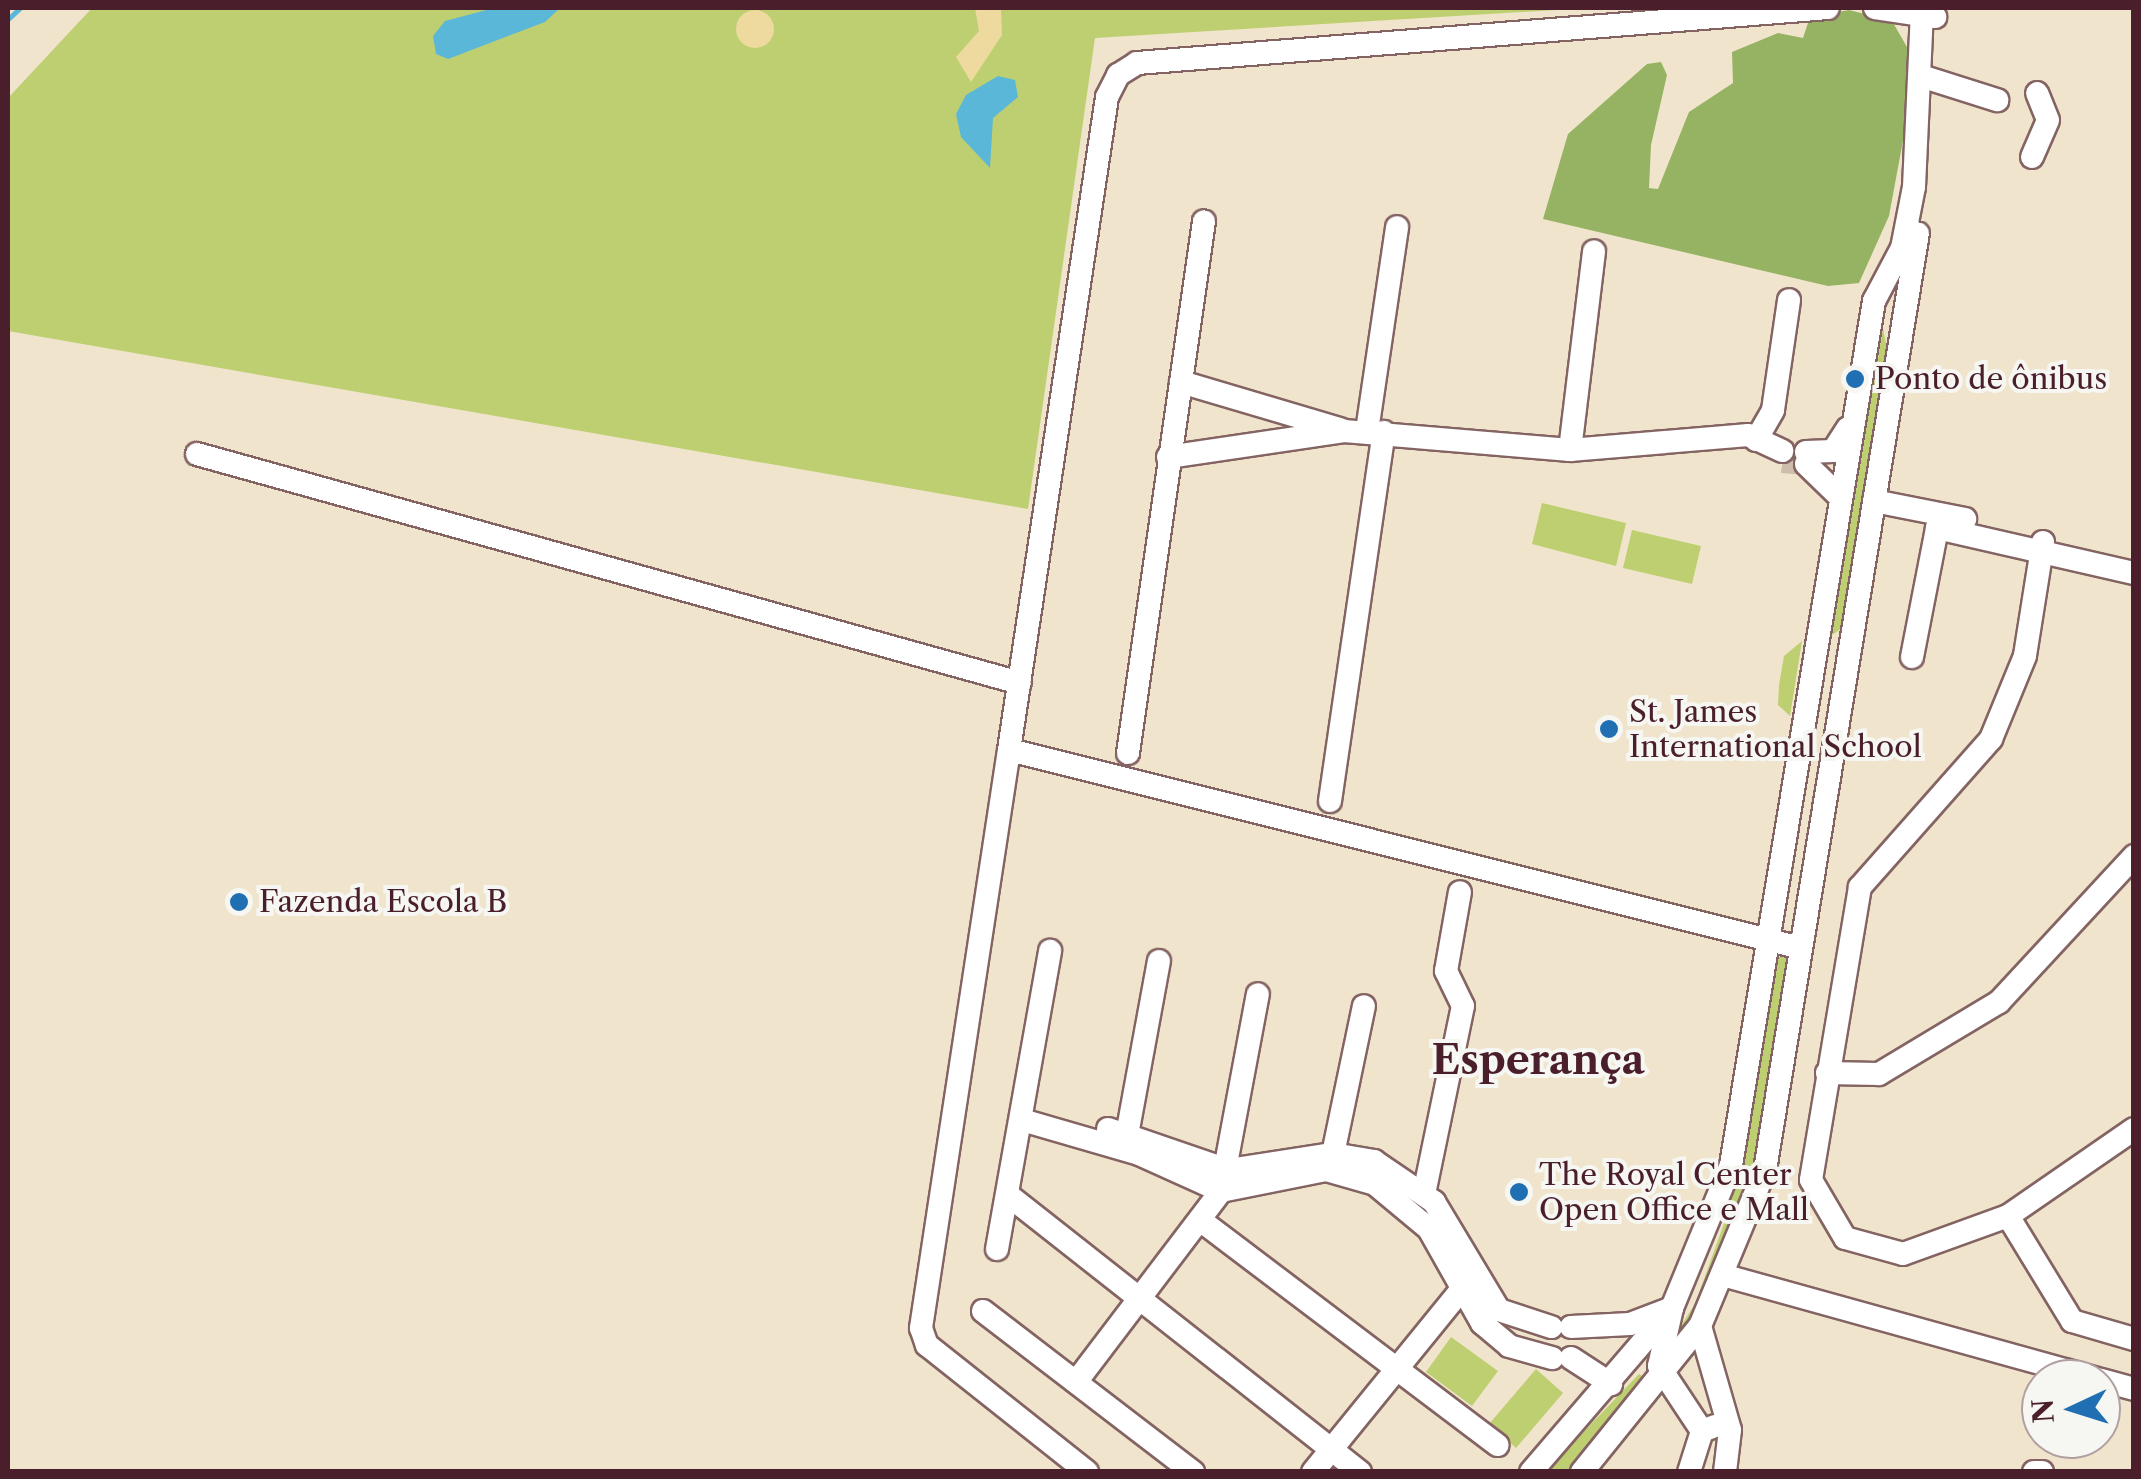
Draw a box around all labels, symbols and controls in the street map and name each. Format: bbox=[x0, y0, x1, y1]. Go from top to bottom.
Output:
place label: Ponto de ônibus bbox=[1875, 361, 2107, 397]
marker: Ponto de ônibus bbox=[1844, 368, 1866, 390]
place label: St. James International School bbox=[1629, 694, 1922, 764]
marker: St. James International School bbox=[1598, 718, 1620, 740]
place label: Fazenda Escola B bbox=[259, 884, 508, 920]
marker: Fazenda Escola B bbox=[228, 891, 250, 913]
district label: Esperança bbox=[1431, 1036, 1645, 1084]
place label: The Royal Center Open Office e Mall bbox=[1539, 1157, 1809, 1228]
marker: The Royal Center Open Office e Mall bbox=[1508, 1181, 1530, 1203]
north arrow bbox=[2021, 1359, 2121, 1459]
text: N bbox=[2025, 1398, 2061, 1424]

